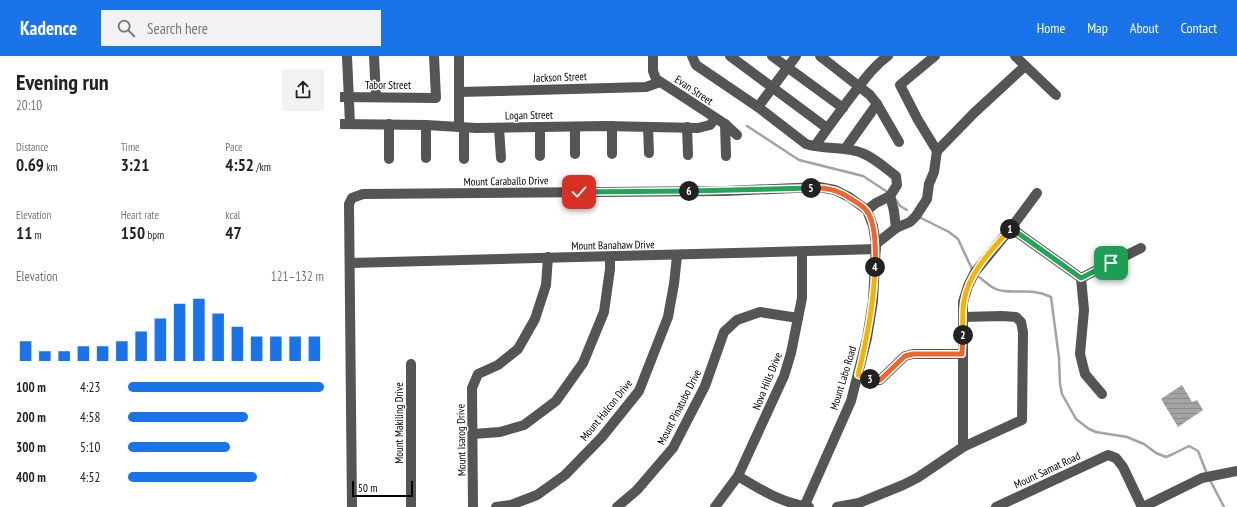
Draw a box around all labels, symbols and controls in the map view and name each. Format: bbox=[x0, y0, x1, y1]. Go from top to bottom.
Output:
search box bbox=[101, 10, 381, 46]
text: Kadence bbox=[20, 16, 77, 40]
icon: search bbox=[115, 17, 137, 39]
text: Search here bbox=[147, 19, 208, 38]
text: Home bbox=[1037, 19, 1065, 37]
text: Map bbox=[1087, 19, 1108, 37]
text: About bbox=[1130, 19, 1159, 37]
text: Contact bbox=[1181, 19, 1217, 37]
text: Evening run bbox=[16, 68, 109, 96]
button: share bbox=[282, 69, 324, 111]
street label: Jackson Street bbox=[532, 69, 587, 85]
street label: Evan Street bbox=[672, 72, 716, 108]
street label: Tabor Street bbox=[365, 78, 411, 92]
text: 20:10 bbox=[16, 97, 42, 114]
street label: Logan Street bbox=[505, 108, 553, 122]
text: Distance bbox=[16, 140, 48, 154]
text: Time bbox=[121, 140, 140, 154]
text: Pace bbox=[225, 140, 243, 154]
text: 0.69 bbox=[16, 154, 44, 176]
text: 3:21 bbox=[121, 154, 149, 176]
text: 4:52 bbox=[225, 154, 254, 176]
text: km bbox=[44, 160, 58, 174]
text: /km bbox=[254, 160, 271, 174]
street label: Mount Caraballo Drive bbox=[463, 173, 549, 189]
pin bbox=[562, 175, 596, 209]
pin: 5 bbox=[801, 178, 821, 198]
icon: check bbox=[568, 181, 590, 203]
pin: 6 bbox=[679, 181, 699, 201]
text: 5 bbox=[808, 181, 814, 195]
text: 6 bbox=[686, 184, 692, 198]
text: Elevation bbox=[16, 208, 51, 222]
text: Heart rate bbox=[121, 208, 159, 222]
text: kcal bbox=[225, 208, 240, 222]
pin: 1 bbox=[1000, 219, 1020, 239]
text: 11 bbox=[16, 222, 32, 244]
text: 150 bbox=[121, 222, 145, 244]
text: 47 bbox=[225, 222, 242, 244]
text: 1 bbox=[1007, 222, 1013, 236]
text: m bbox=[32, 228, 42, 242]
text: bpm bbox=[145, 228, 164, 242]
street label: Mount Banahaw Drive bbox=[571, 237, 655, 253]
pin bbox=[1094, 246, 1128, 280]
icon: arrive bbox=[1100, 252, 1122, 274]
pin: 4 bbox=[865, 257, 885, 277]
text: 4 bbox=[872, 260, 878, 274]
text: Elevation bbox=[16, 268, 58, 285]
text: 121–132 m bbox=[271, 268, 324, 285]
pin: 2 bbox=[953, 325, 973, 345]
text: 2 bbox=[960, 328, 966, 342]
street label: Mount Labo Road bbox=[827, 344, 859, 412]
street label: Nova Hills Drive bbox=[749, 350, 785, 412]
street label: Mount Pinatubo Drive bbox=[654, 366, 704, 447]
pin: 3 bbox=[860, 369, 880, 389]
text: 3 bbox=[867, 372, 873, 386]
street label: Mount Halcon Drive bbox=[577, 376, 635, 444]
text: 100 m bbox=[16, 379, 46, 396]
text: 4:23 bbox=[80, 379, 100, 396]
street label: Mount Makiling Drive bbox=[392, 382, 406, 464]
street label: Mount Isarog Drive bbox=[453, 403, 469, 476]
text: 200 m bbox=[16, 409, 46, 426]
text: 4:58 bbox=[80, 409, 100, 426]
text: 300 m bbox=[16, 439, 46, 456]
text: 5:10 bbox=[80, 439, 100, 456]
street label: Mount Samat Road bbox=[1012, 448, 1083, 491]
text: 400 m bbox=[16, 469, 46, 486]
text: 4:52 bbox=[80, 469, 100, 486]
scale bar bbox=[352, 479, 413, 498]
text: 50 m bbox=[358, 481, 377, 495]

